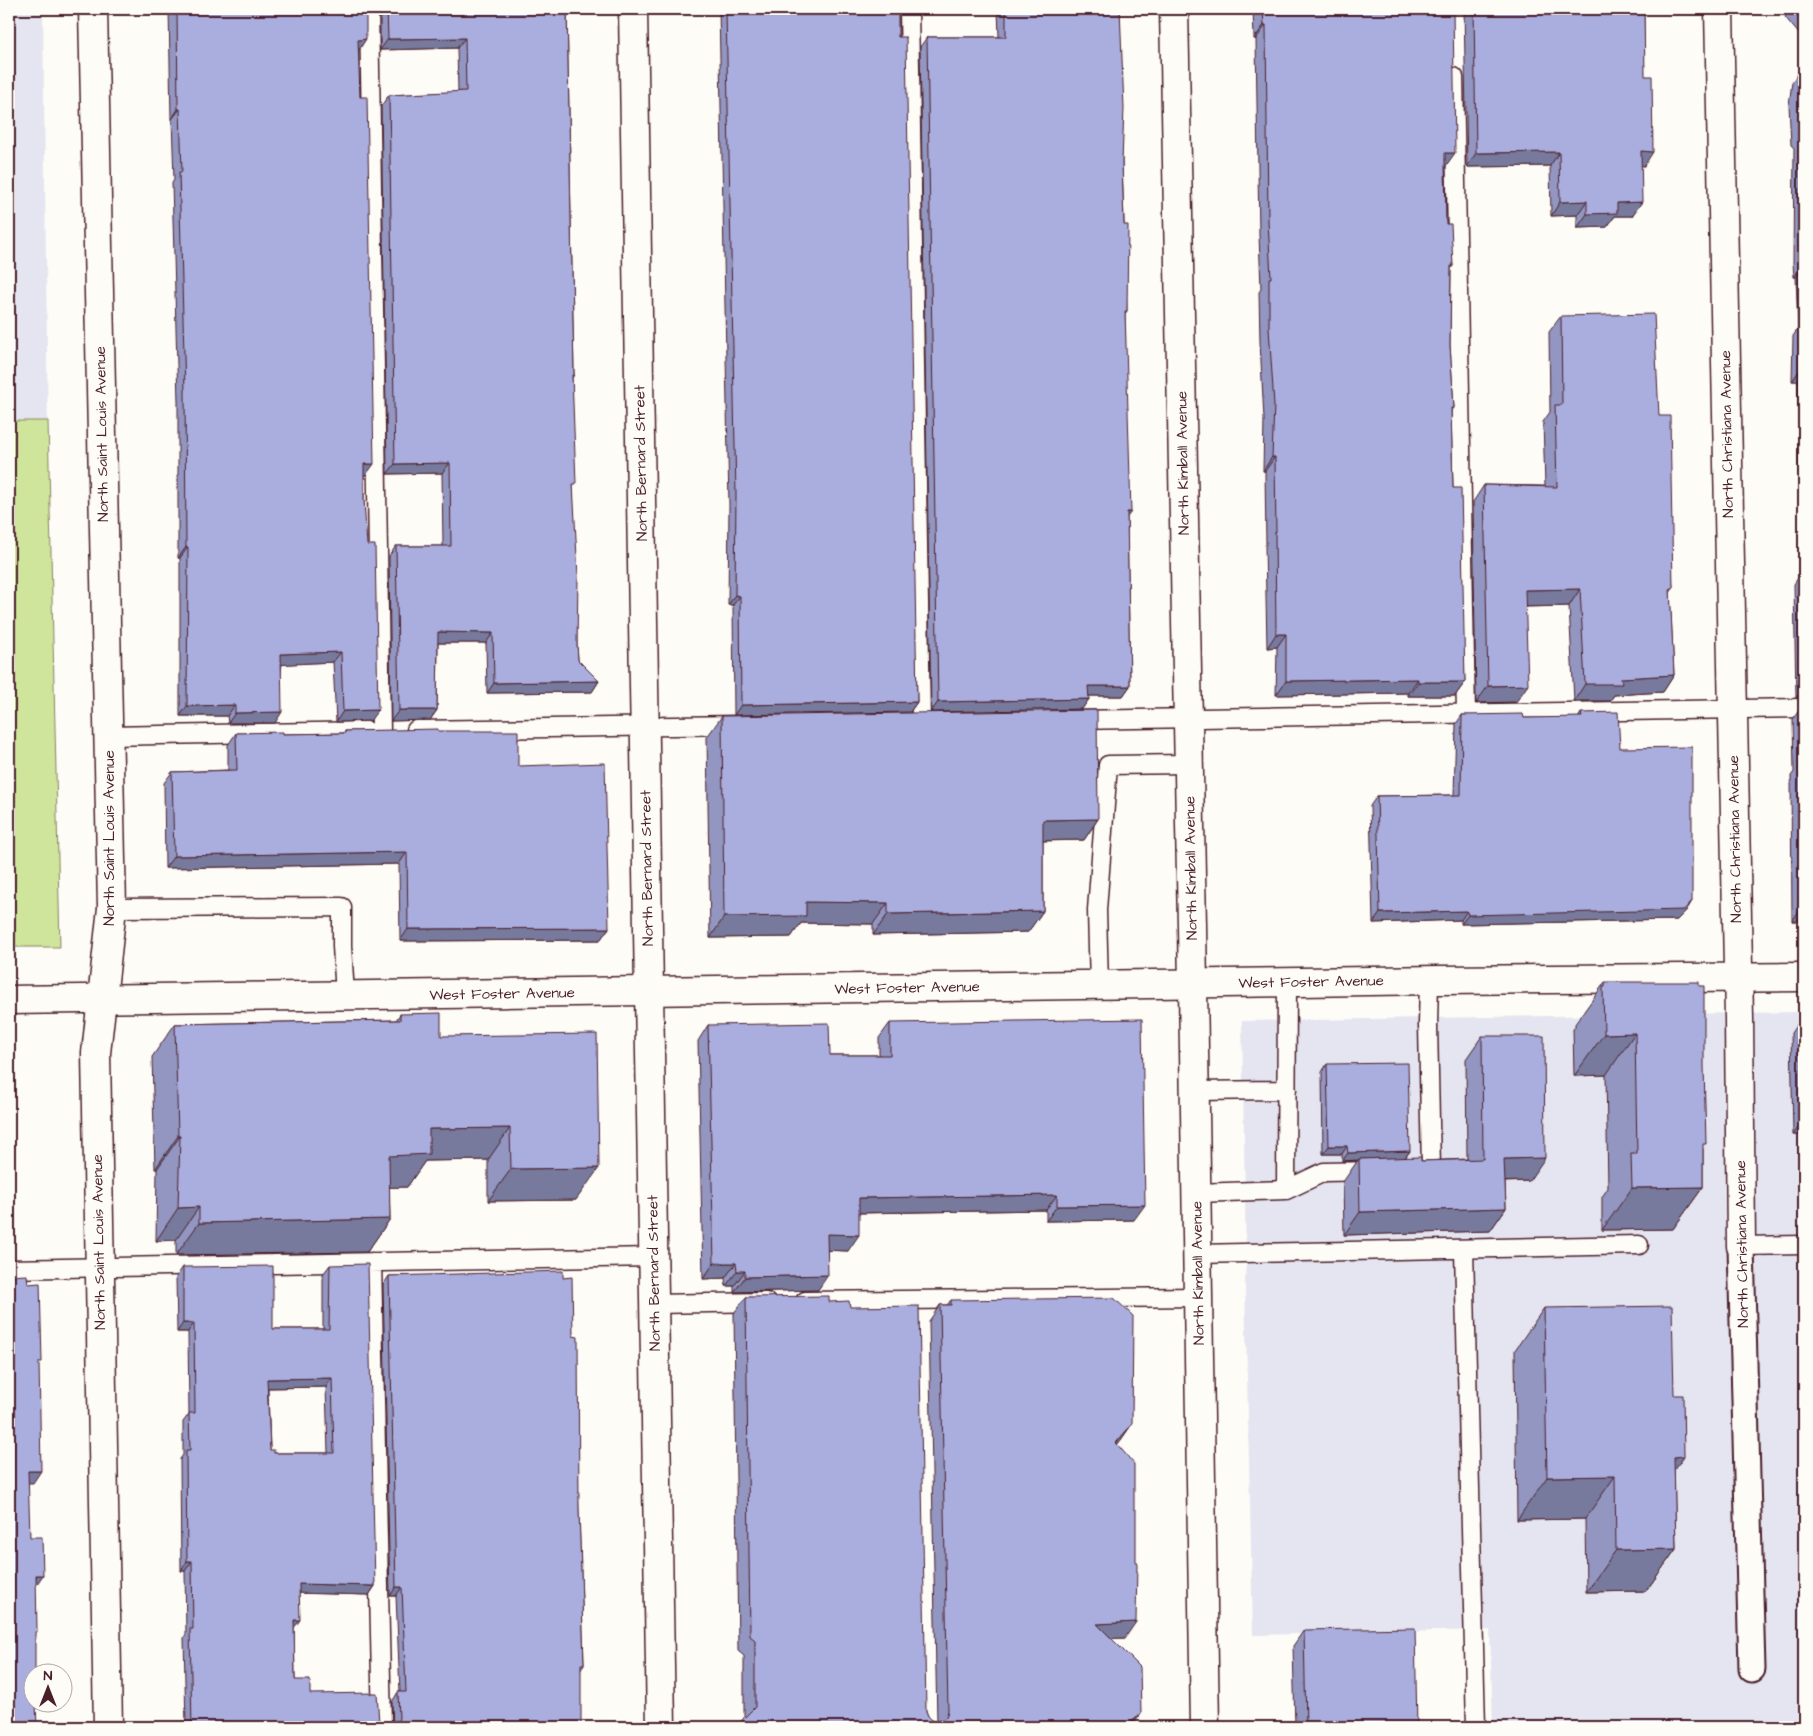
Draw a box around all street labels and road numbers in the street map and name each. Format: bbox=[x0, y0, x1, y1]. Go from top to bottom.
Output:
street label: North Saint Louis Avenue bbox=[90, 346, 114, 522]
street label: North Christiana Avenue bbox=[1715, 350, 1739, 518]
street label: North Bernard Street bbox=[629, 385, 653, 541]
street label: North Kimball Avenue bbox=[1171, 391, 1195, 535]
street label: North Saint Louis Avenue bbox=[99, 750, 120, 926]
street label: North Christiana Avenue bbox=[1723, 755, 1747, 923]
street label: North Bernard Street bbox=[635, 790, 659, 946]
street label: North Kimball Avenue bbox=[1179, 796, 1203, 940]
street label: West Foster Avenue bbox=[1238, 970, 1384, 994]
street label: West Foster Avenue bbox=[834, 976, 980, 1000]
street label: West Foster Avenue bbox=[429, 982, 575, 1006]
street label: North Saint Louis Avenue bbox=[87, 1154, 111, 1330]
street label: North Christiana Avenue bbox=[1730, 1160, 1754, 1328]
street label: North Bernard Street bbox=[642, 1195, 666, 1351]
street label: North Kimball Avenue bbox=[1186, 1201, 1210, 1345]

